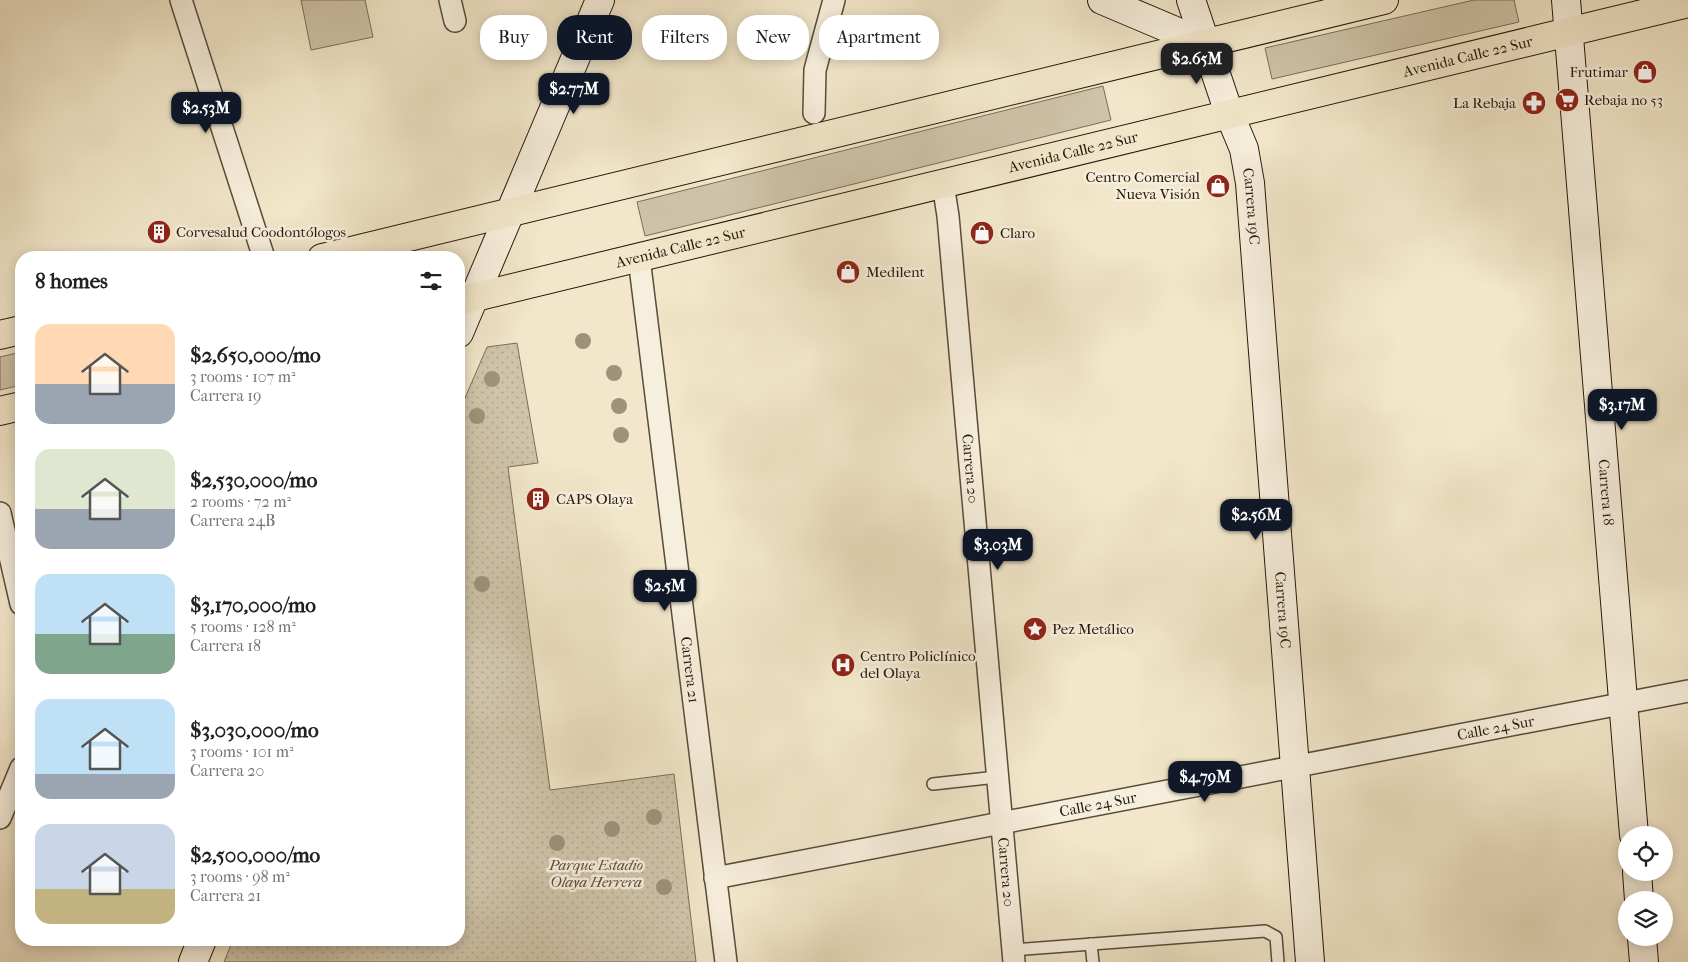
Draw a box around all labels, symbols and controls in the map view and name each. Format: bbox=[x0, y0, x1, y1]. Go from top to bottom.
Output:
chip: Buy bbox=[480, 15, 547, 60]
chip: Rent bbox=[557, 15, 632, 60]
chip: Filters bbox=[642, 15, 727, 60]
chip: New bbox=[737, 15, 809, 60]
chip: Apartment bbox=[819, 15, 939, 60]
street label: Avenida Calle 22 Sur bbox=[1400, 32, 1535, 81]
pin: $2.65M bbox=[1156, 42, 1238, 85]
text: $2.65M bbox=[1172, 49, 1222, 68]
shop icon: Frutimar bbox=[1632, 59, 1658, 85]
place label: Frutimar bbox=[1570, 63, 1629, 81]
pin: $2.77M bbox=[533, 72, 615, 115]
text: $2.77M bbox=[549, 79, 599, 98]
supermarket icon: Rebaja no 53 bbox=[1554, 87, 1580, 113]
pharmacy icon: La Rebaja bbox=[1521, 90, 1547, 116]
place label: Rebaja no 53 bbox=[1584, 91, 1663, 109]
pin: $2.53M bbox=[165, 92, 247, 134]
place label: La Rebaja bbox=[1453, 94, 1517, 112]
text: $2.53M bbox=[182, 98, 230, 117]
street label: Avenida Calle 22 Sur bbox=[1006, 128, 1140, 177]
street label: Carrera 19C bbox=[1238, 166, 1264, 245]
place label: Centro Comercial Nueva Visión bbox=[1085, 168, 1200, 203]
shop icon: Centro Comercial Nueva Visión bbox=[1205, 173, 1231, 199]
building icon: Corvesalud Coodontólogos bbox=[146, 219, 172, 245]
shop icon: Claro bbox=[969, 220, 995, 246]
place label: Corvesalud Coodontólogos bbox=[176, 223, 347, 241]
street label: Avenida Calle 22 Sur bbox=[613, 223, 748, 272]
place label: Claro bbox=[1000, 224, 1035, 242]
shop icon: Medilent bbox=[835, 259, 861, 285]
place label: Medilent bbox=[866, 263, 926, 281]
icon: filters bbox=[417, 267, 445, 295]
text: 8 homes bbox=[35, 269, 108, 293]
text: $2,650,000/mo bbox=[190, 343, 321, 367]
icon: home bbox=[75, 344, 135, 404]
text: 3 rooms · 107 m² bbox=[190, 367, 296, 386]
text: Carrera 19 bbox=[190, 386, 261, 405]
pin: $3.17M bbox=[1581, 388, 1663, 431]
text: $3.17M bbox=[1599, 395, 1645, 414]
street label: Carrera 20 bbox=[958, 433, 982, 504]
street label: Carrera 18 bbox=[1594, 458, 1618, 526]
text: $2,530,000/mo bbox=[190, 468, 317, 492]
icon: home bbox=[75, 469, 135, 529]
building icon: CAPS Olaya bbox=[525, 486, 551, 512]
place label: CAPS Olaya bbox=[556, 490, 634, 508]
text: 2 rooms · 72 m² bbox=[190, 492, 291, 511]
pin: $2.56M bbox=[1215, 498, 1297, 541]
text: $2.56M bbox=[1231, 505, 1281, 524]
text: Carrera 24B bbox=[190, 511, 275, 530]
pin: $3.03M bbox=[957, 528, 1039, 571]
text: $3.03M bbox=[974, 535, 1022, 554]
pin: $2.5M bbox=[630, 570, 700, 612]
street label: Carrera 19C bbox=[1271, 571, 1295, 649]
text: $2.5M bbox=[644, 576, 686, 595]
text: $3,170,000/mo bbox=[190, 593, 316, 617]
icon: home bbox=[75, 594, 135, 654]
place icon: Pez Metálico bbox=[1022, 616, 1048, 642]
text: 5 rooms · 128 m² bbox=[190, 617, 296, 636]
place label: Pez Metálico bbox=[1052, 620, 1134, 638]
text: Carrera 18 bbox=[190, 636, 261, 655]
street label: Carrera 21 bbox=[677, 636, 703, 704]
place label: Centro Policlínico del Olaya bbox=[860, 647, 976, 682]
hospital icon: Centro Policlínico del Olaya bbox=[830, 652, 856, 678]
street label: Calle 24 Sur bbox=[1456, 712, 1536, 744]
text: $3,030,000/mo bbox=[190, 718, 319, 742]
icon: home bbox=[75, 719, 135, 779]
text: 3 rooms · 101 m² bbox=[190, 742, 293, 761]
pin: $4.79M bbox=[1164, 760, 1246, 803]
text: Carrera 20 bbox=[190, 761, 264, 780]
text: $4.79M bbox=[1179, 767, 1231, 786]
street label: Calle 24 Sur bbox=[1058, 788, 1139, 821]
map controls bbox=[1618, 826, 1673, 946]
button: locate bbox=[1618, 826, 1673, 881]
street label: Carrera 20 bbox=[994, 837, 1018, 908]
text: $2,500,000/mo bbox=[190, 843, 320, 867]
icon: home bbox=[75, 844, 135, 904]
park label: Parque Estadio Olaya Herrera bbox=[548, 856, 643, 891]
text: 3 rooms · 98 m² bbox=[190, 867, 290, 886]
text: Carrera 21 bbox=[190, 886, 261, 905]
button: layers bbox=[1618, 891, 1673, 946]

